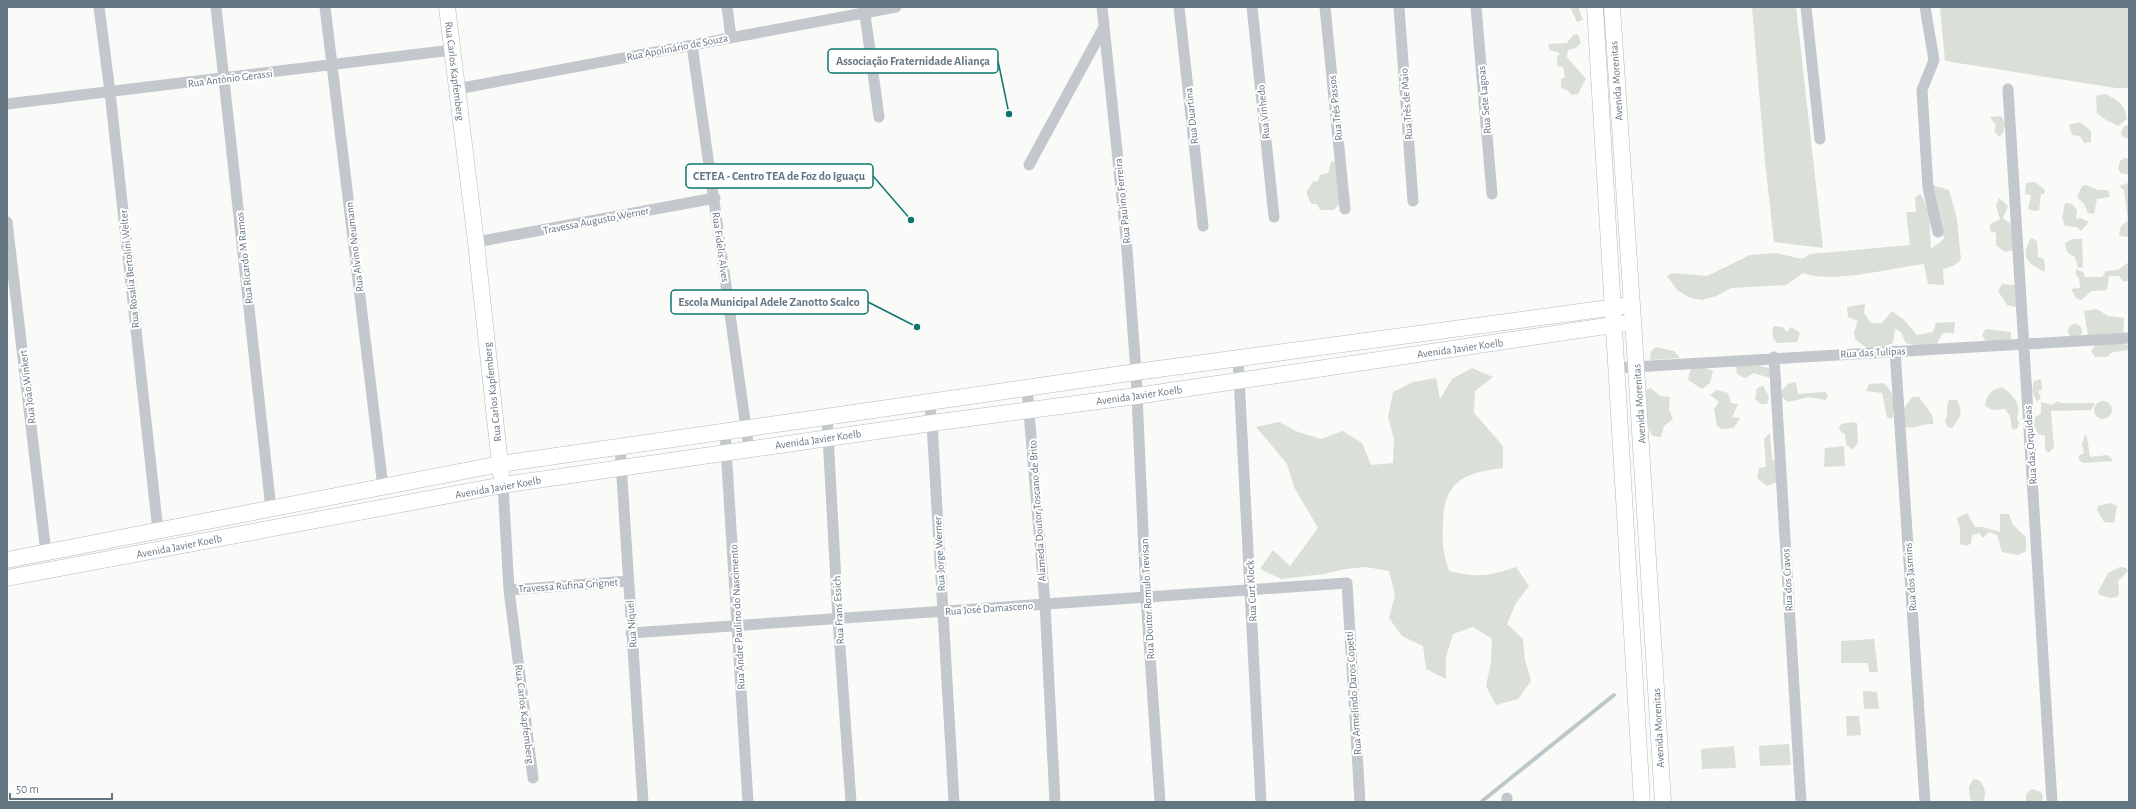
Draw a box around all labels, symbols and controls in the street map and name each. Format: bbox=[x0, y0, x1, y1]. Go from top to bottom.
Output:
street label: Rua Carlos Kapfemberg bbox=[443, 21, 466, 122]
street label: Rua Apolinário de Souza bbox=[625, 32, 729, 63]
street label: Avenida Morenitas bbox=[1608, 41, 1625, 121]
callout: Associação Fraternidade Aliança bbox=[828, 49, 998, 73]
text: Associação Fraternidade Aliança bbox=[836, 55, 990, 67]
street label: Rua Sete Lagoas bbox=[1476, 65, 1493, 134]
street label: Rua Antônio Gerassi bbox=[187, 68, 273, 89]
street label: Rua Três de Maio bbox=[1399, 68, 1414, 140]
street label: Rua Três Passos bbox=[1327, 75, 1344, 141]
street label: Rua Vinhedo bbox=[1255, 84, 1272, 140]
street label: Rua Duartina bbox=[1183, 87, 1200, 145]
street label: Rua Paulino Ferreira bbox=[1113, 158, 1132, 244]
callout: CETEA - Centro TEA de Foz do Iguaçu bbox=[686, 164, 873, 188]
text: CETEA - Centro TEA de Foz do Iguaçu bbox=[693, 170, 866, 182]
street label: Rua Alvino Neumann bbox=[344, 201, 365, 293]
street label: Travessa Augusto Werner bbox=[542, 205, 650, 236]
street label: Rua Rosalia Bertolini Welter bbox=[118, 209, 141, 329]
street label: Rua Ricardo M Ramos bbox=[234, 211, 255, 304]
street label: Rua Fidelis Alves bbox=[710, 211, 731, 283]
callout: Escola Municipal Adele Zanotto Scalco bbox=[671, 290, 868, 314]
text: Escola Municipal Adele Zanotto Scalco bbox=[678, 296, 860, 308]
street label: Avenida Javier Koelb bbox=[1416, 337, 1504, 360]
street label: Rua Carlos Kapfemberg bbox=[482, 341, 503, 442]
street label: Rua das Tulipas bbox=[1840, 345, 1906, 360]
street label: Rua João Winkert bbox=[17, 349, 37, 425]
street label: Avenida Morenitas bbox=[1631, 364, 1648, 444]
street label: Avenida Javier Koelb bbox=[1095, 384, 1183, 407]
street label: Rua das Orquídeas bbox=[2022, 405, 2039, 485]
street label: Avenida Javier Koelb bbox=[774, 428, 862, 451]
street label: Alameda Doutor Toscano de Brito bbox=[1027, 440, 1048, 582]
street label: Avenida Javier Koelb bbox=[454, 474, 542, 500]
street label: Rua Jorge Werner bbox=[932, 516, 947, 592]
street label: Avenida Javier Koelb bbox=[135, 533, 223, 560]
street label: Rua Doutor Romulo Trevisan bbox=[1139, 538, 1156, 660]
street label: Rua dos Jasmins bbox=[1903, 542, 1918, 612]
street label: Rua Andre Paulino do Nascimento bbox=[728, 544, 747, 690]
street label: Rua dos Cravos bbox=[1780, 548, 1795, 612]
street label: Rua Curt Klock bbox=[1244, 560, 1259, 622]
street label: Rua Frans Essich bbox=[831, 575, 846, 645]
street label: Travessa Rufina Grignet bbox=[518, 576, 619, 594]
street label: Rua Níquel bbox=[624, 600, 639, 648]
street label: Rua José Damasceno bbox=[945, 600, 1033, 617]
street label: Rua Armelindo Daros Copetti bbox=[1344, 631, 1363, 755]
street label: Rua Carlos Kapfemberg bbox=[513, 664, 536, 765]
street label: Avenida Morenitas bbox=[1651, 688, 1666, 768]
scale bar bbox=[10, 775, 112, 801]
text: 50 m bbox=[16, 783, 39, 795]

